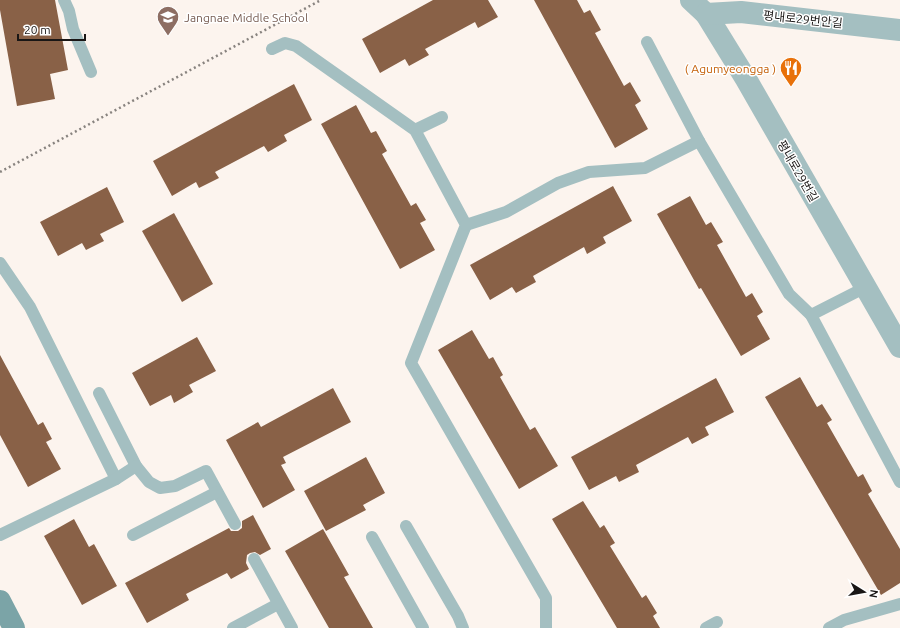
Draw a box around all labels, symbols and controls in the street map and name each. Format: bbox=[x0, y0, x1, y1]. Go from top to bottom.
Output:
school or university icon: Jangnae Middle School bbox=[155, 4, 181, 37]
street label: 평내로29번안길 bbox=[763, 8, 843, 30]
place label: Jangnae Middle School bbox=[184, 11, 308, 24]
scale bar bbox=[18, 16, 85, 42]
text: 20 m bbox=[24, 23, 51, 36]
restaurant icon: ( Agumyeongga ) bbox=[778, 55, 804, 88]
place label: ( Agumyeongga ) bbox=[685, 62, 776, 76]
street label: 평내로29번길 bbox=[775, 138, 821, 204]
north arrow bbox=[844, 572, 884, 612]
text: N bbox=[867, 589, 880, 599]

